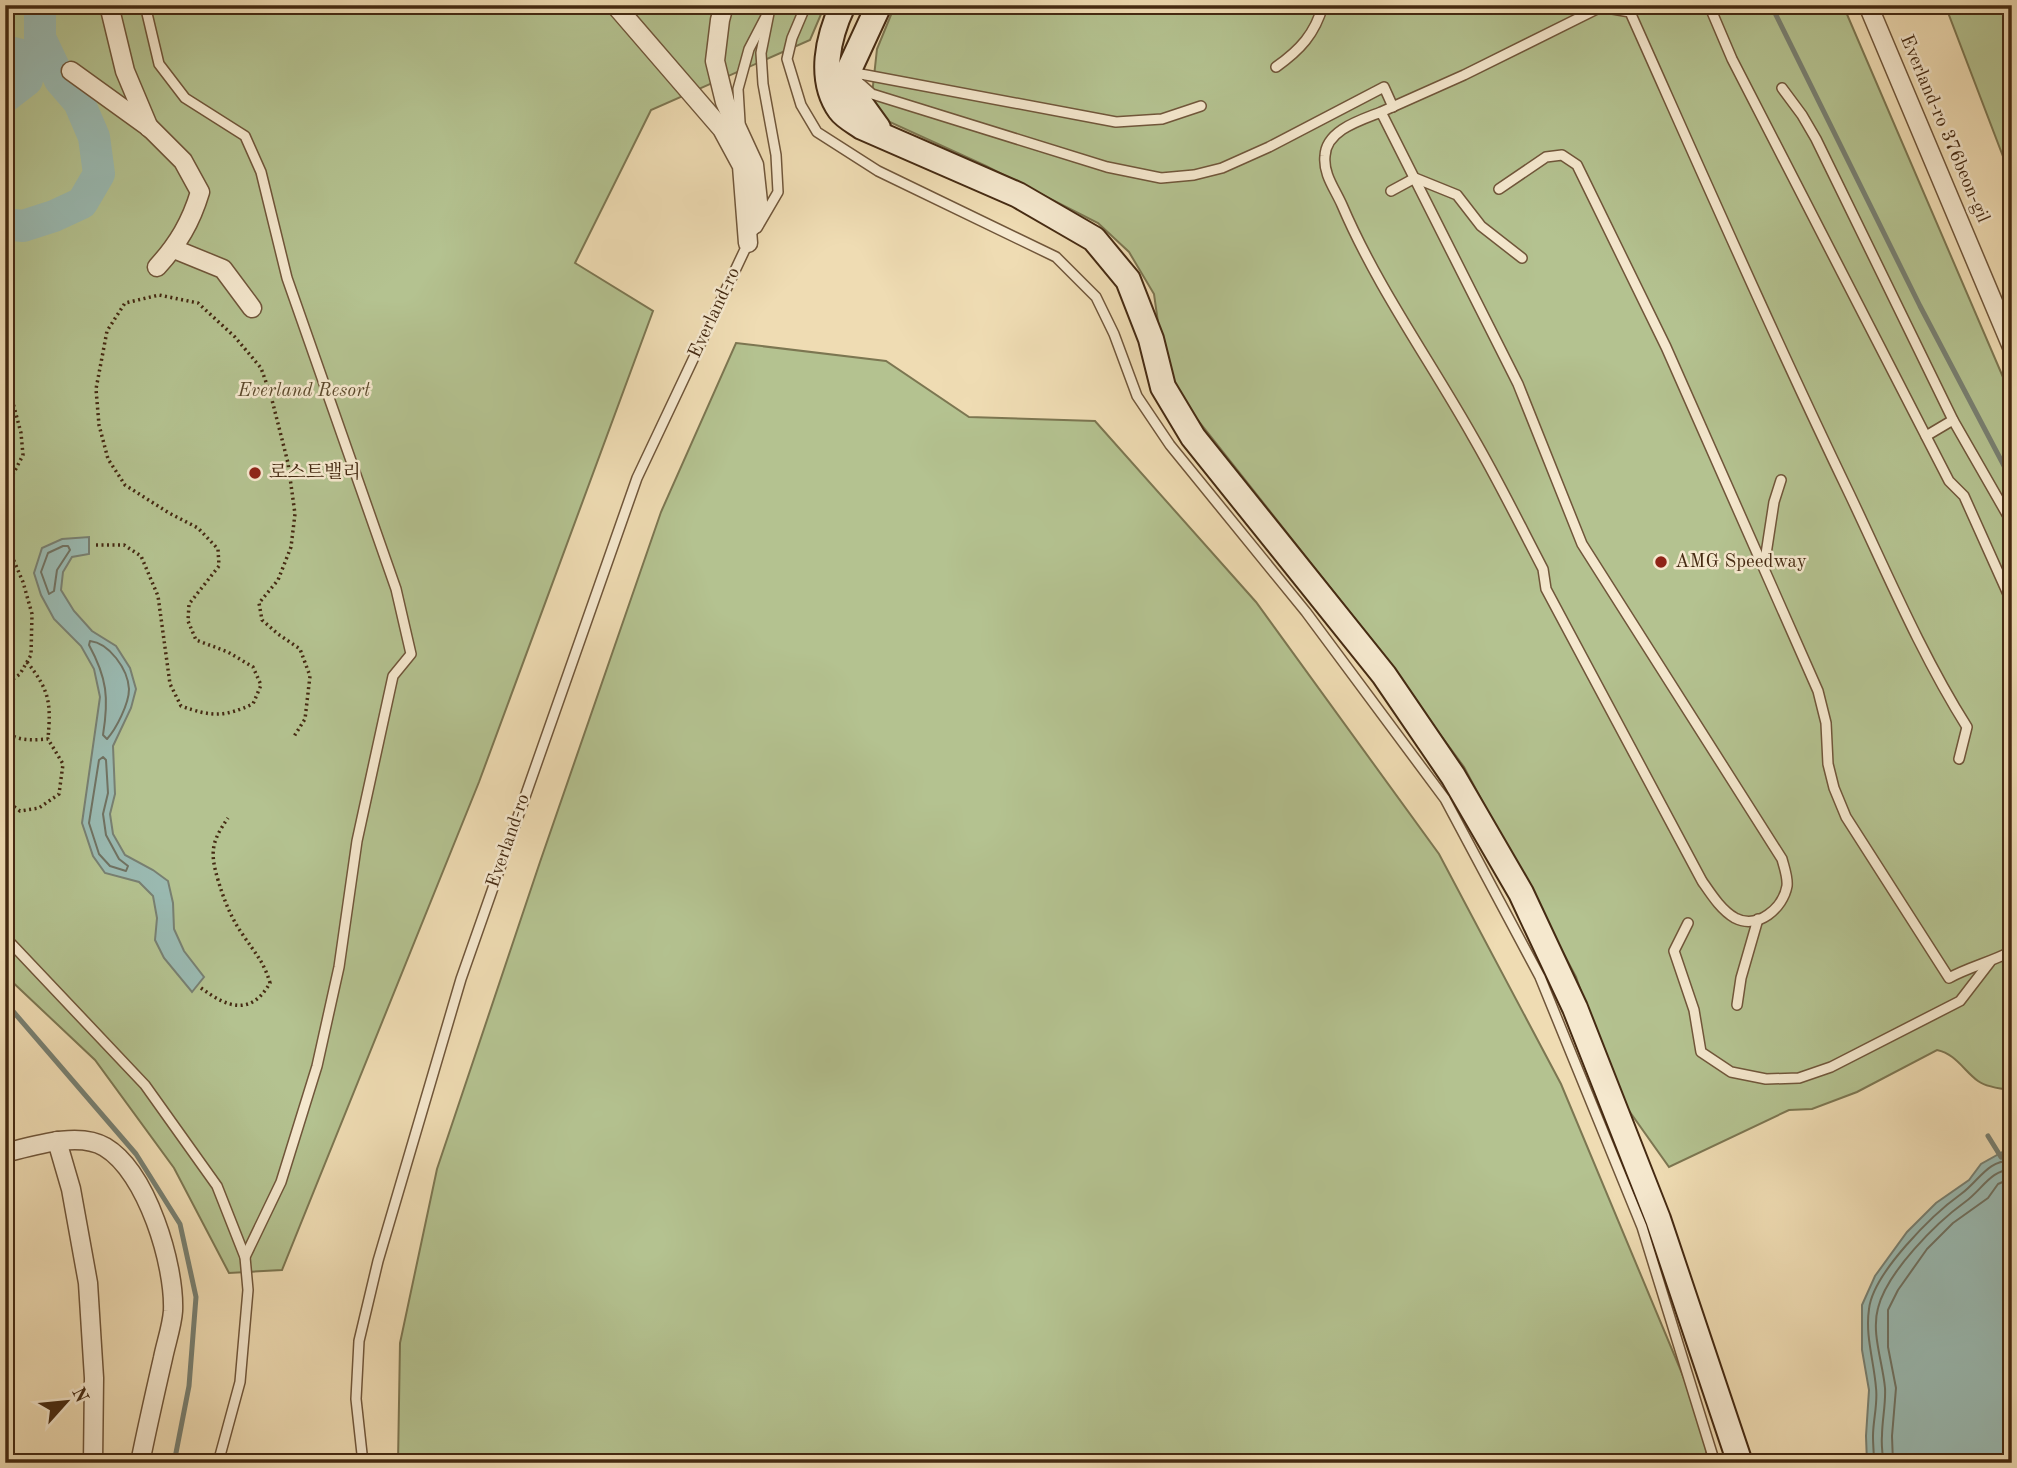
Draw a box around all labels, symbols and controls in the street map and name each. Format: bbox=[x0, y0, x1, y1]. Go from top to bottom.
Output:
street label: Everland-ro 376beon-gil bbox=[1896, 32, 1992, 226]
street label: Everland-ro bbox=[686, 265, 744, 361]
park label: Everland Resort bbox=[237, 382, 371, 401]
place label: 로스트밸리 bbox=[269, 462, 361, 483]
marker: 로스트밸리 bbox=[247, 465, 263, 481]
place label: AMG Speedway bbox=[1675, 553, 1807, 572]
marker: AMG Speedway bbox=[1653, 554, 1669, 570]
street label: Everland-ro bbox=[484, 792, 534, 890]
north arrow bbox=[32, 1366, 102, 1436]
text: N bbox=[67, 1385, 91, 1407]

